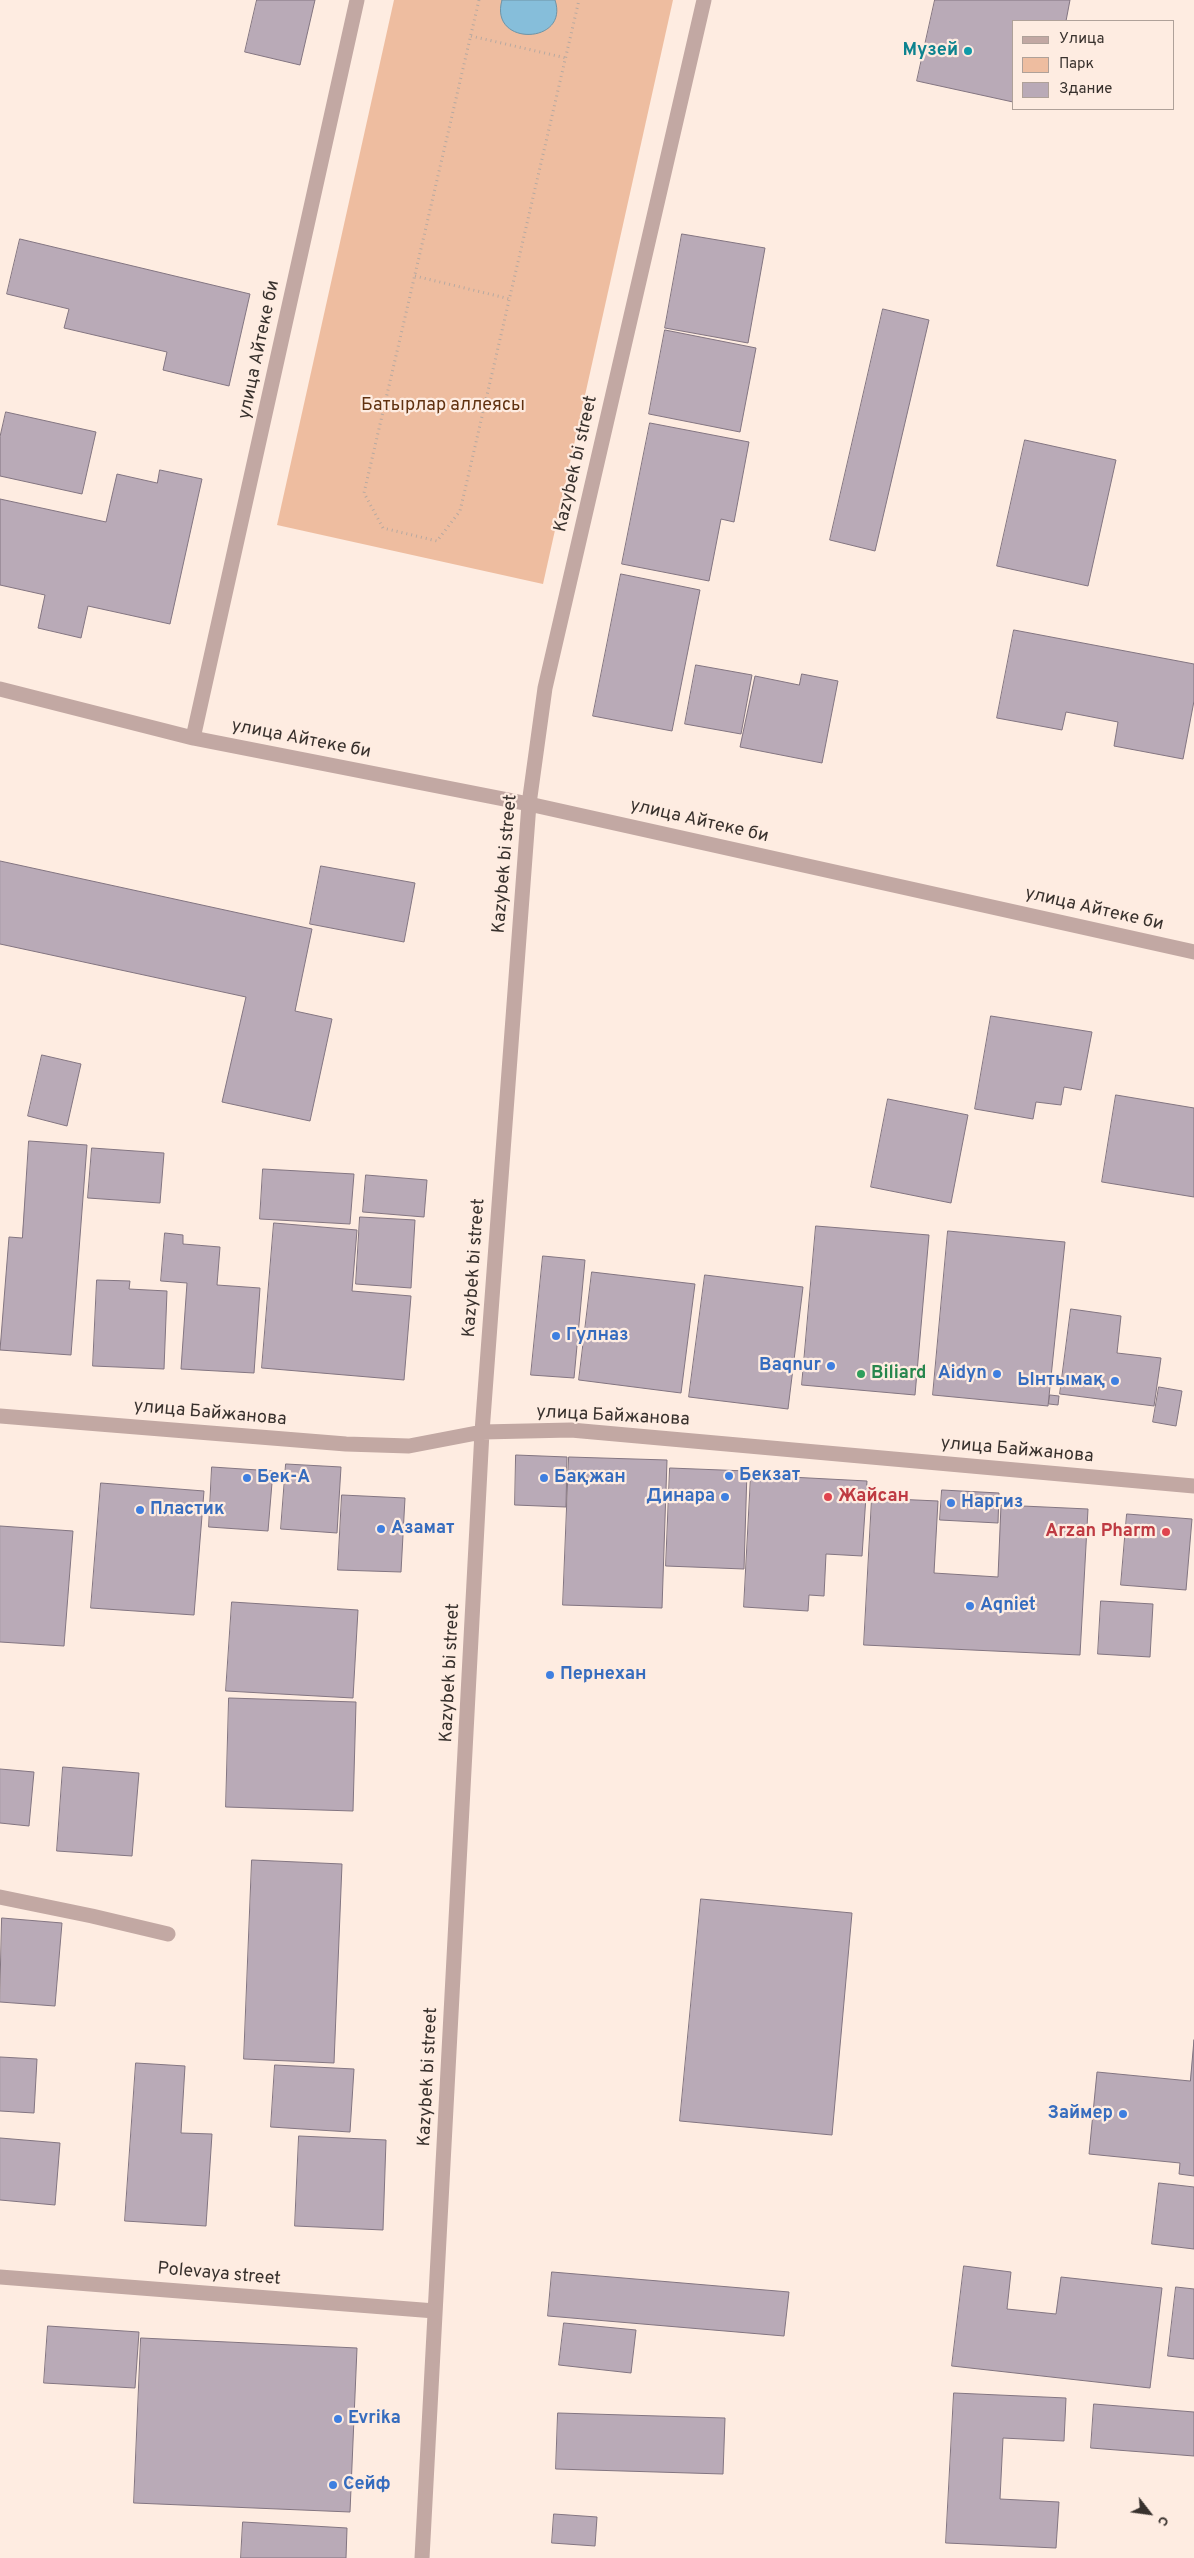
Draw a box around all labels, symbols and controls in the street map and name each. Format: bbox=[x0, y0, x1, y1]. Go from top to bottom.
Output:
legend bbox=[1012, 20, 1174, 110]
text: Улица bbox=[1059, 30, 1104, 49]
place label: Музей bbox=[903, 40, 958, 62]
marker: Музей bbox=[962, 45, 974, 57]
text: Парк bbox=[1059, 55, 1094, 74]
text: Здание bbox=[1059, 80, 1112, 99]
street label: улица Айтеке би bbox=[235, 278, 285, 422]
street label: Kazybek bi street bbox=[551, 394, 603, 534]
park label: Батырлар аллеясы bbox=[361, 395, 525, 417]
street label: улица Айтеке би bbox=[229, 716, 373, 764]
street label: Kazybek bi street bbox=[489, 794, 523, 934]
street label: улица Айтеке би bbox=[628, 796, 770, 848]
street label: улица Айтеке би bbox=[1023, 884, 1165, 936]
street label: Kazybek bi street bbox=[459, 1198, 491, 1338]
place label: Гулназ bbox=[566, 1325, 628, 1347]
marker: Гулназ bbox=[550, 1330, 562, 1342]
place label: Baqnur bbox=[759, 1355, 821, 1377]
marker: Baqnur bbox=[825, 1360, 837, 1372]
place label: Biliard bbox=[871, 1363, 926, 1385]
place label: Aidyn bbox=[938, 1363, 987, 1385]
marker: Biliard bbox=[855, 1368, 867, 1380]
marker: Aidyn bbox=[991, 1368, 1003, 1380]
place label: Ынтымақ bbox=[1017, 1370, 1105, 1392]
marker: Ынтымақ bbox=[1109, 1375, 1121, 1387]
street label: улица Байжанова bbox=[133, 1397, 287, 1431]
street label: улица Байжанова bbox=[536, 1402, 690, 1432]
street label: улица Байжанова bbox=[940, 1434, 1094, 1468]
place label: Бекзат bbox=[739, 1465, 800, 1487]
place label: Бек-А bbox=[257, 1467, 310, 1489]
place label: Бақжан bbox=[554, 1467, 626, 1489]
marker: Бекзат bbox=[723, 1470, 735, 1482]
marker: Бек-А bbox=[241, 1472, 253, 1484]
marker: Бақжан bbox=[538, 1472, 550, 1484]
place label: Динара bbox=[646, 1486, 715, 1508]
place label: Жайсан bbox=[838, 1486, 909, 1508]
marker: Динара bbox=[719, 1491, 731, 1503]
marker: Жайсан bbox=[822, 1491, 834, 1503]
place label: Наргиз bbox=[961, 1492, 1023, 1514]
marker: Наргиз bbox=[945, 1497, 957, 1509]
place label: Пластик bbox=[150, 1499, 225, 1521]
marker: Пластик bbox=[134, 1504, 146, 1516]
place label: Азамат bbox=[391, 1518, 455, 1540]
place label: Arzan Pharm bbox=[1045, 1521, 1156, 1543]
marker: Азамат bbox=[375, 1523, 387, 1535]
marker: Arzan Pharm bbox=[1160, 1526, 1172, 1538]
place label: Aqniet bbox=[980, 1595, 1036, 1617]
marker: Aqniet bbox=[964, 1600, 976, 1612]
street label: Kazybek bi street bbox=[437, 1603, 465, 1743]
place label: Пернехан bbox=[560, 1664, 647, 1686]
marker: Пернехан bbox=[544, 1669, 556, 1681]
street label: Kazybek bi street bbox=[415, 2007, 443, 2147]
place label: Займер bbox=[1048, 2103, 1113, 2125]
marker: Займер bbox=[1117, 2108, 1129, 2120]
street label: Polevaya street bbox=[156, 2259, 282, 2291]
place label: Evrika bbox=[348, 2408, 401, 2430]
marker: Evrika bbox=[332, 2413, 344, 2425]
place label: Сейф bbox=[343, 2474, 391, 2496]
marker: Сейф bbox=[327, 2479, 339, 2491]
north arrow bbox=[1124, 2488, 1174, 2538]
text: С bbox=[1153, 2513, 1172, 2529]

